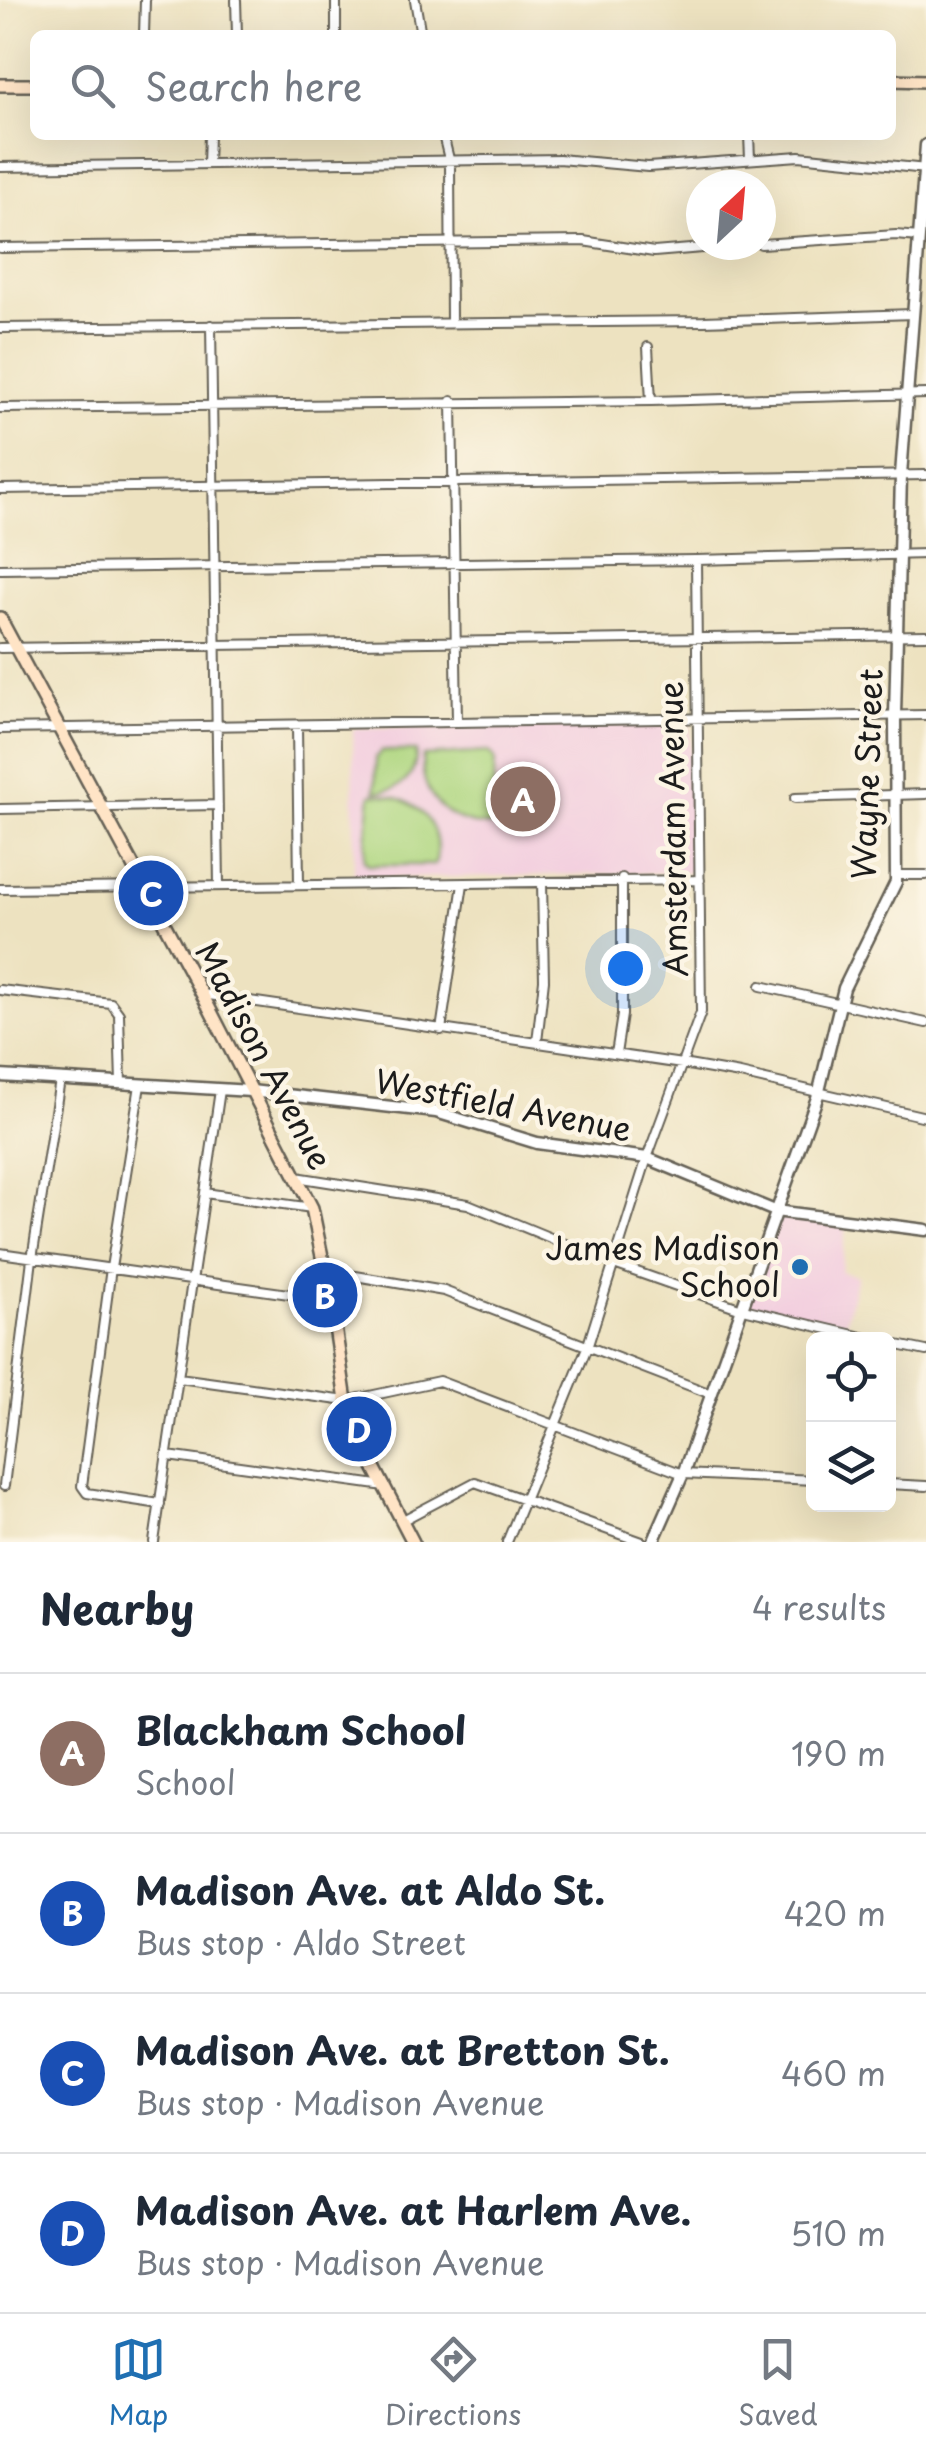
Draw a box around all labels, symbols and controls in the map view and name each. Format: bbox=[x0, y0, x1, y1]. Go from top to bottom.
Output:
search box bbox=[30, 30, 896, 140]
text: Search here bbox=[145, 57, 362, 114]
icon: search bbox=[65, 58, 120, 113]
north arrow bbox=[686, 170, 776, 260]
street label: Wayne Street bbox=[838, 668, 894, 880]
street label: Amsterdam Avenue bbox=[645, 681, 699, 977]
pin: A bbox=[490, 762, 556, 836]
pin: C bbox=[118, 856, 184, 930]
street label: Madison Avenue bbox=[184, 933, 345, 1178]
your location bbox=[600, 943, 651, 994]
street label: Westfield Avenue bbox=[371, 1056, 636, 1152]
place label: James Madison School bbox=[545, 1223, 780, 1308]
marker: James Madison School bbox=[789, 1256, 811, 1278]
pin: B bbox=[292, 1258, 358, 1332]
map controls bbox=[806, 1332, 896, 1512]
button: locate bbox=[806, 1332, 896, 1422]
pin: D bbox=[326, 1392, 392, 1466]
button: layers bbox=[806, 1422, 896, 1512]
text: Nearby bbox=[40, 1576, 194, 1639]
text: 4 results bbox=[752, 1583, 886, 1631]
text: Blackham School bbox=[135, 1701, 466, 1758]
text: A bbox=[60, 1729, 85, 1777]
text: 190 m bbox=[791, 1729, 886, 1777]
text: School bbox=[135, 1758, 236, 1806]
text: Madison Ave. at Aldo St. bbox=[135, 1861, 605, 1918]
text: B bbox=[62, 1889, 83, 1937]
text: 420 m bbox=[784, 1889, 886, 1937]
text: Bus stop · Aldo Street bbox=[135, 1918, 466, 1966]
text: Madison Ave. at Bretton St. bbox=[135, 2021, 670, 2078]
text: C bbox=[60, 2049, 85, 2097]
text: 460 m bbox=[781, 2049, 886, 2097]
text: Bus stop · Madison Avenue bbox=[135, 2078, 544, 2126]
text: Madison Ave. at Harlem Ave. bbox=[135, 2181, 691, 2238]
text: D bbox=[60, 2209, 85, 2257]
text: 510 m bbox=[790, 2209, 886, 2257]
text: Bus stop · Madison Avenue bbox=[135, 2238, 544, 2286]
tab: Map bbox=[108, 2332, 168, 2435]
tab: Directions bbox=[385, 2332, 521, 2435]
tab: Saved bbox=[738, 2332, 818, 2435]

